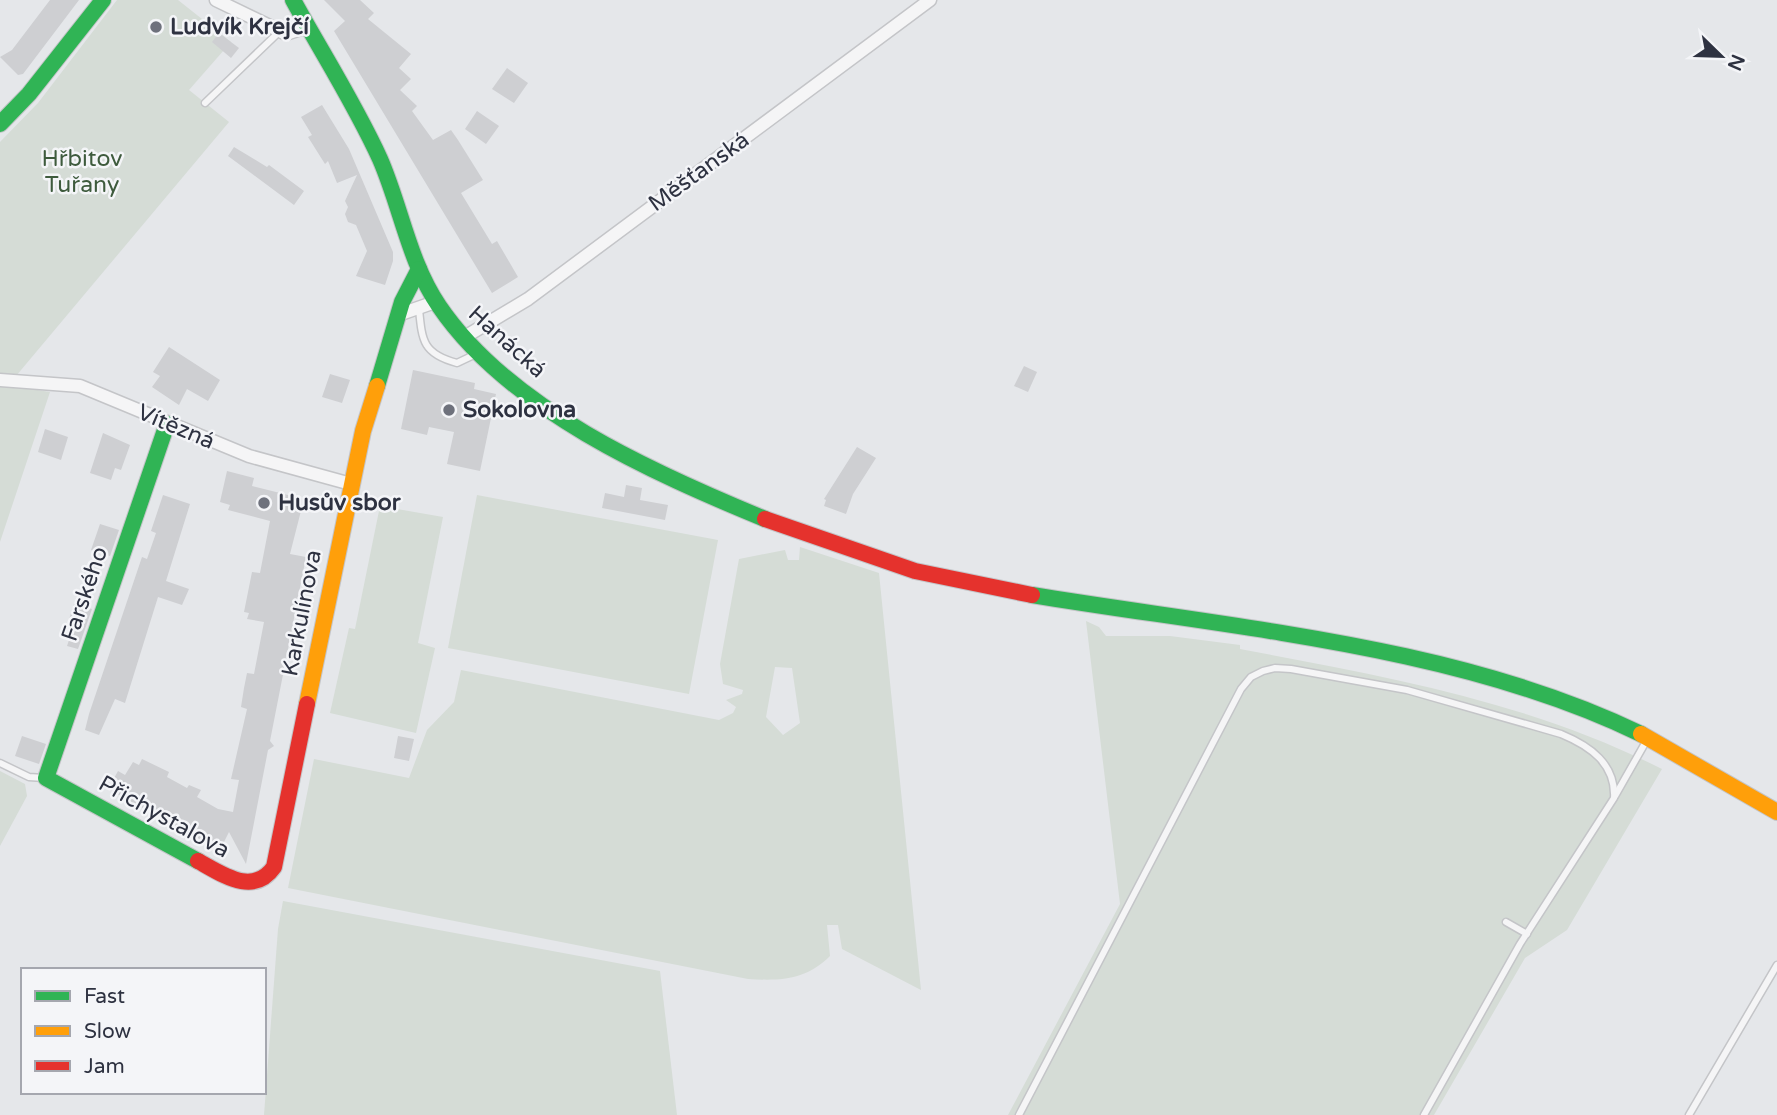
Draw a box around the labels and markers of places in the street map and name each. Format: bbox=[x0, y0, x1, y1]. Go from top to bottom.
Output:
place label: Ludvík Krejčí bbox=[170, 13, 309, 41]
marker: Ludvík Krejčí bbox=[148, 19, 164, 35]
place label: Sokolovna bbox=[463, 396, 576, 424]
marker: Sokolovna bbox=[441, 402, 457, 418]
place label: Husův sbor bbox=[278, 489, 402, 517]
marker: Husův sbor bbox=[256, 495, 272, 511]

